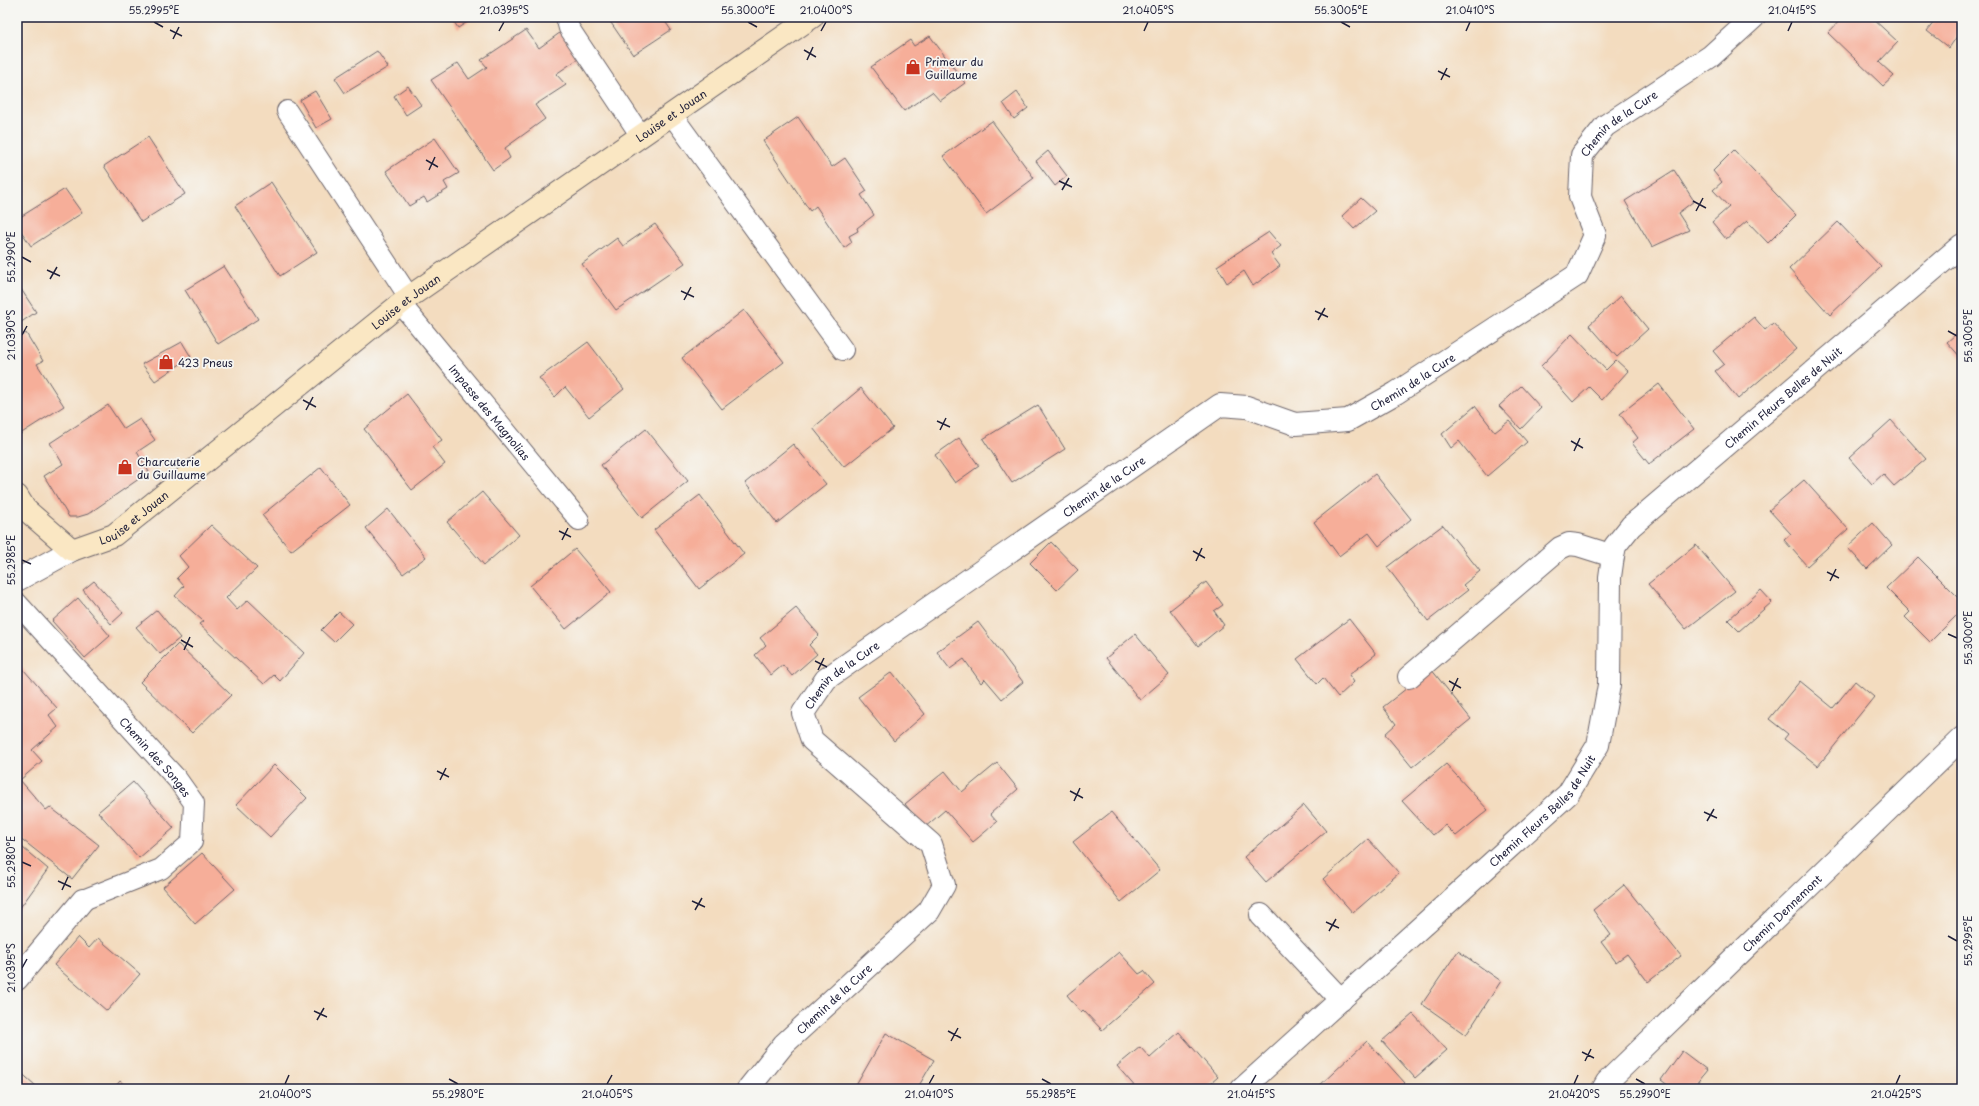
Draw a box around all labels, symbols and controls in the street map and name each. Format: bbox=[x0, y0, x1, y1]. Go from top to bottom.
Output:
text: 55.2995°E bbox=[128, 2, 180, 17]
text: 21.0395°S bbox=[479, 2, 529, 17]
text: 55.3000°E bbox=[721, 2, 775, 17]
text: 21.0400°S bbox=[800, 2, 852, 17]
text: 21.0405°S bbox=[1122, 2, 1174, 17]
text: 55.3005°E bbox=[1314, 2, 1368, 17]
text: 21.0410°S bbox=[1445, 2, 1495, 17]
text: 21.0415°S bbox=[1768, 2, 1816, 17]
place label: Primeur du Guillaume bbox=[925, 53, 983, 83]
shop icon: Primeur du Guillaume bbox=[904, 58, 922, 76]
street label: Louise et Jouan bbox=[632, 85, 710, 146]
street label: Chemin de la Cure bbox=[1576, 85, 1660, 160]
text: 55.2990°E bbox=[3, 231, 18, 283]
street label: Louise et Jouan bbox=[367, 269, 444, 333]
text: 55.3005°E bbox=[1960, 309, 1975, 363]
text: 21.0390°S bbox=[3, 310, 18, 360]
street label: Chemin Fleurs Belles de Nuit bbox=[1720, 342, 1846, 452]
street label: Chemin de la Cure bbox=[1367, 348, 1458, 415]
shop icon: 423 Pneus bbox=[157, 353, 175, 371]
place label: 423 Pneus bbox=[178, 354, 233, 371]
street label: Impasse des Magnolias bbox=[445, 360, 535, 464]
street label: Chemin de la Cure bbox=[1059, 451, 1148, 521]
place label: Charcuterie du Guillaume bbox=[137, 453, 206, 483]
shop icon: Charcuterie du Guillaume bbox=[116, 458, 134, 476]
street label: Louise et Jouan bbox=[96, 486, 172, 548]
text: 55.2985°E bbox=[3, 535, 18, 585]
text: 55.3000°E bbox=[1960, 611, 1975, 665]
street label: Chemin de la Cure bbox=[800, 636, 882, 712]
street label: Chemin des Songes bbox=[116, 713, 195, 800]
street label: Chemin Fleurs Belles de Nuit bbox=[1485, 751, 1599, 870]
text: 55.2980°E bbox=[3, 836, 18, 888]
street label: Chemin Dennemont bbox=[1738, 870, 1826, 956]
text: 55.2995°E bbox=[1960, 915, 1975, 967]
text: 21.0395°S bbox=[3, 943, 18, 993]
street label: Chemin de la Cure bbox=[792, 959, 875, 1038]
text: 21.0400°S bbox=[259, 1086, 311, 1101]
text: 55.2980°E bbox=[432, 1086, 484, 1101]
text: 21.0405°S bbox=[581, 1086, 633, 1101]
text: 21.0410°S bbox=[904, 1086, 954, 1101]
text: 55.2985°E bbox=[1026, 1086, 1076, 1101]
text: 21.0415°S bbox=[1227, 1086, 1275, 1101]
text: 21.0420°S bbox=[1548, 1086, 1600, 1101]
text: 55.2990°E bbox=[1619, 1086, 1671, 1101]
text: 21.0425°S bbox=[1871, 1086, 1921, 1101]

